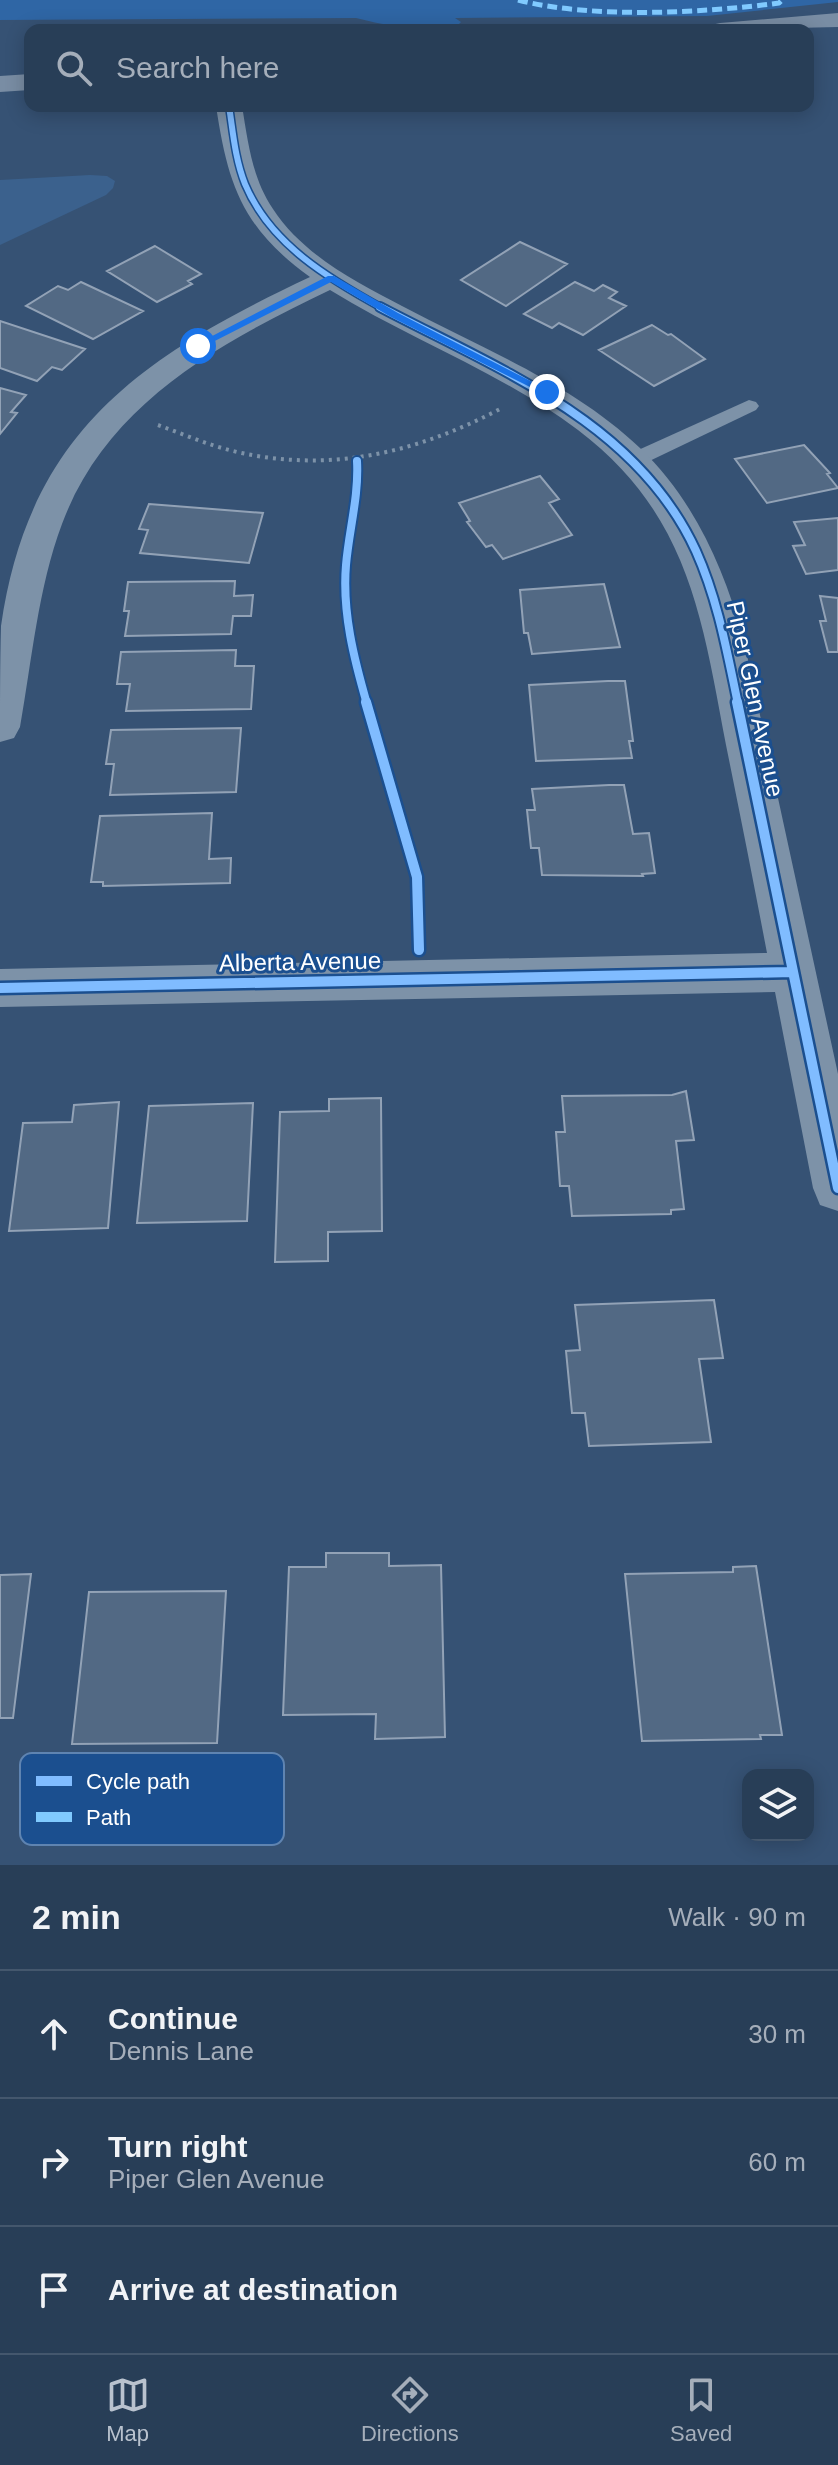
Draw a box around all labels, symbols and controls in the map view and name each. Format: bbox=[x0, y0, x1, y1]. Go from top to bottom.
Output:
search box bbox=[24, 24, 814, 112]
icon: search bbox=[52, 46, 96, 90]
text: Search here bbox=[116, 51, 279, 84]
route start bbox=[180, 328, 216, 364]
route end bbox=[529, 374, 565, 410]
street label: Piper Glen Avenue bbox=[722, 598, 789, 799]
street label: Alberta Avenue bbox=[219, 947, 381, 976]
legend bbox=[20, 1753, 284, 1845]
text: Cycle path bbox=[86, 1769, 190, 1794]
map controls bbox=[742, 1769, 814, 1841]
button: layers bbox=[742, 1769, 814, 1841]
text: Path bbox=[86, 1805, 131, 1830]
text: 2 min bbox=[32, 1898, 121, 1936]
text: Walk · 90 m bbox=[668, 1902, 806, 1932]
text: Continue bbox=[108, 2002, 238, 2035]
icon: ahead bbox=[32, 2012, 76, 2056]
text: 30 m bbox=[748, 2019, 806, 2049]
text: Dennis Lane bbox=[108, 2036, 254, 2066]
text: Turn right bbox=[108, 2130, 247, 2163]
icon: right bbox=[32, 2140, 76, 2184]
text: 60 m bbox=[748, 2147, 806, 2177]
text: Piper Glen Avenue bbox=[108, 2164, 324, 2194]
icon: arrive bbox=[32, 2268, 76, 2312]
text: Arrive at destination bbox=[108, 2273, 398, 2306]
tab: Map bbox=[106, 2373, 150, 2447]
tab: Directions bbox=[361, 2373, 459, 2447]
tab: Saved bbox=[670, 2373, 732, 2447]

